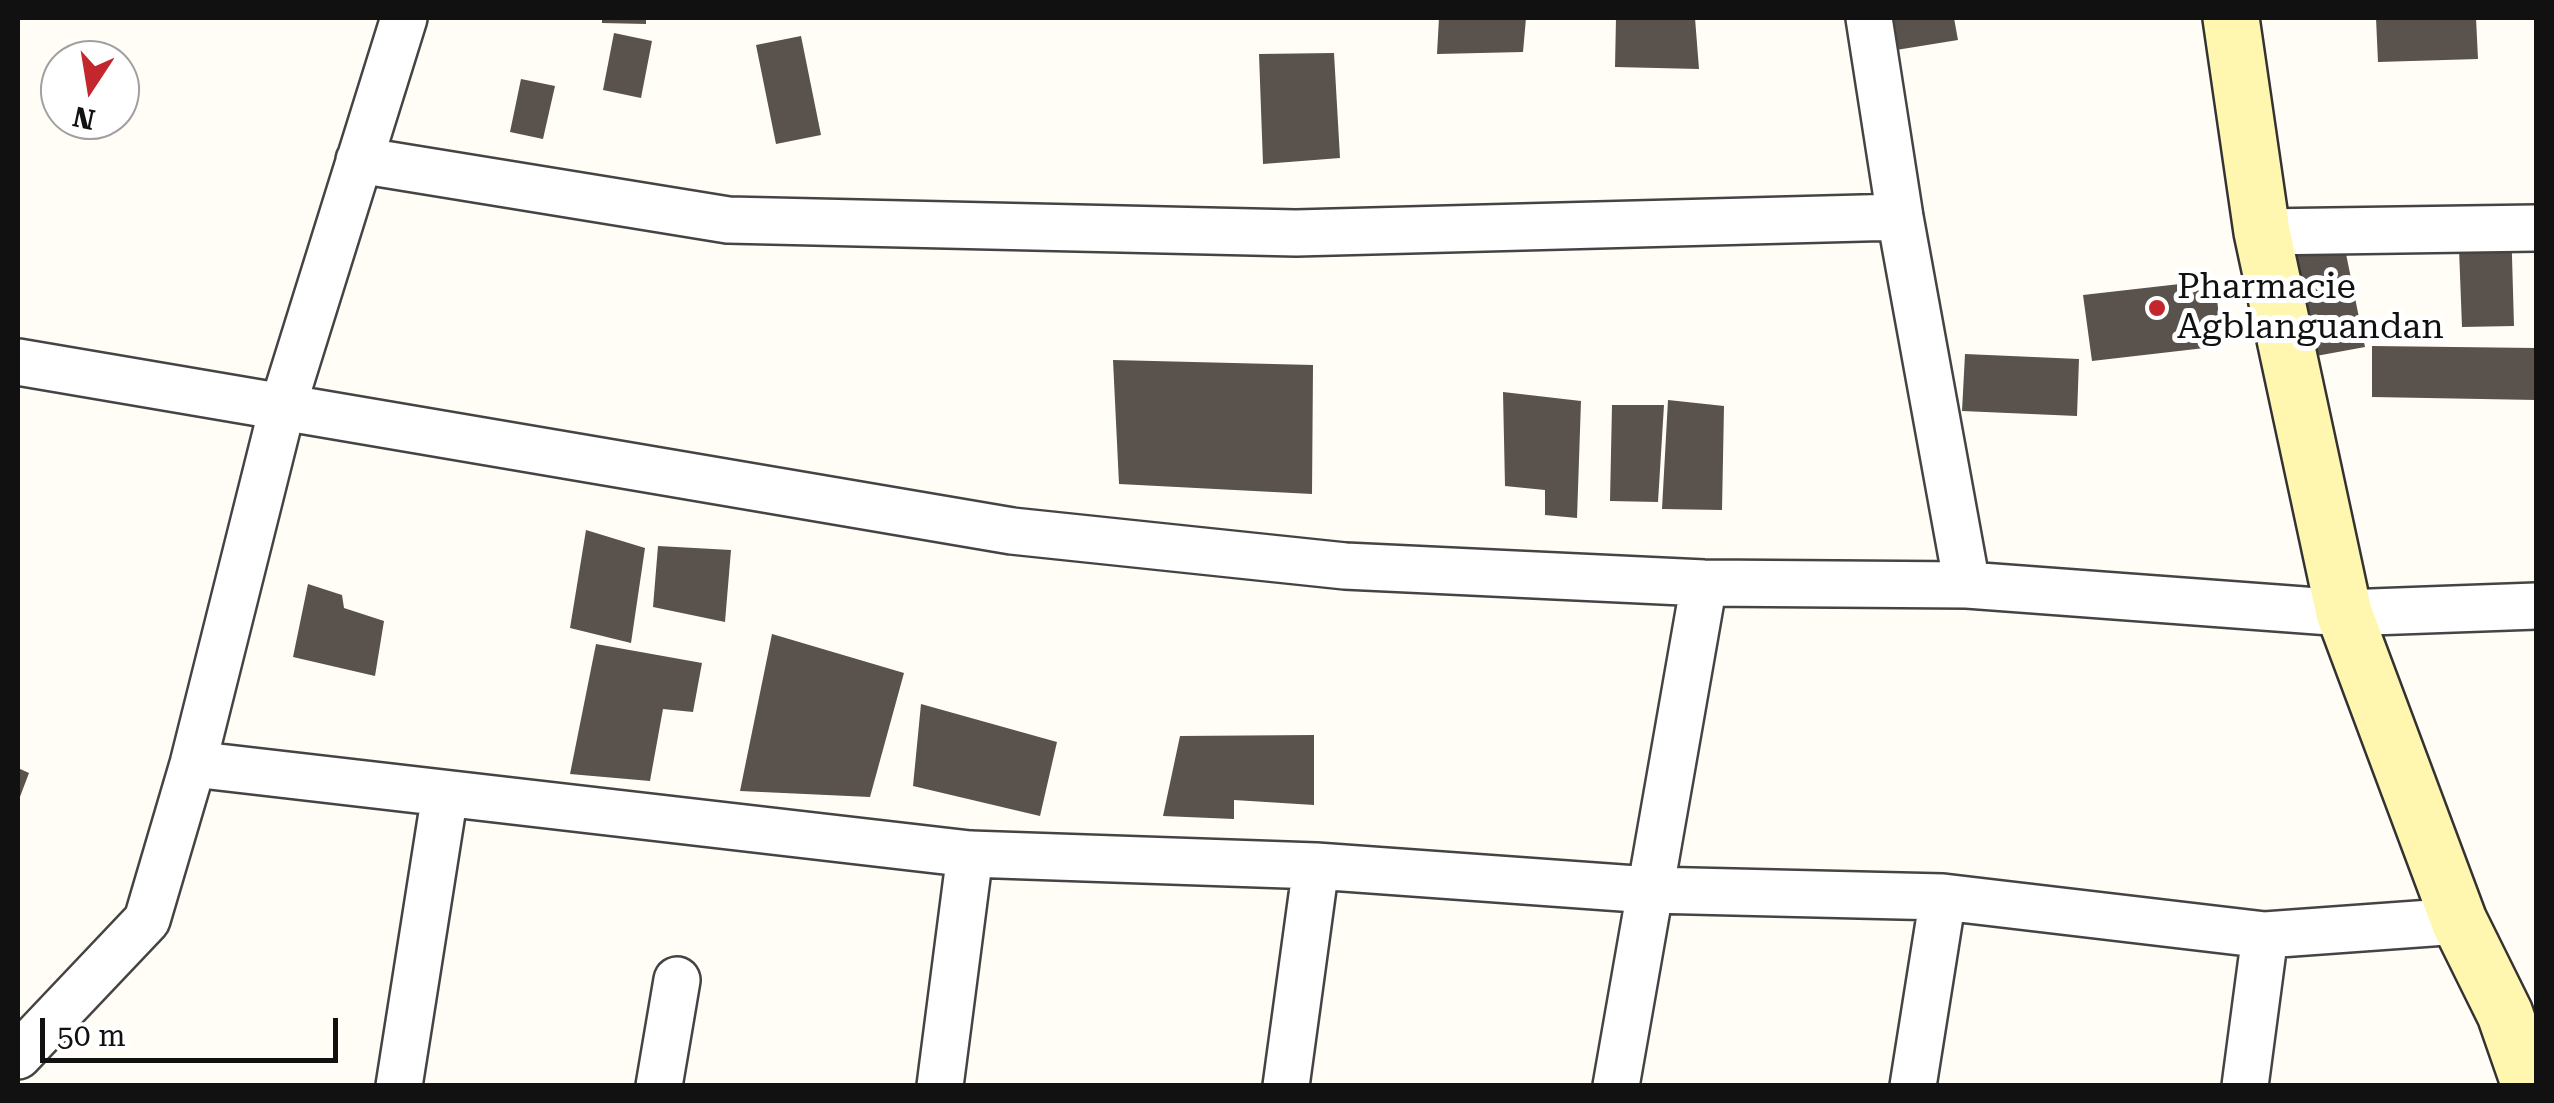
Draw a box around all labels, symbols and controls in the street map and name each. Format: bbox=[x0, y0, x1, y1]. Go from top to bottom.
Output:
north arrow bbox=[40, 40, 140, 140]
text: N bbox=[70, 99, 98, 136]
place label: Pharmacie Agblanguandan bbox=[2177, 267, 2444, 349]
marker: Pharmacie Agblanguandan bbox=[2146, 297, 2168, 319]
scale bar bbox=[45, 998, 342, 1060]
text: 50 m bbox=[57, 1018, 126, 1053]

